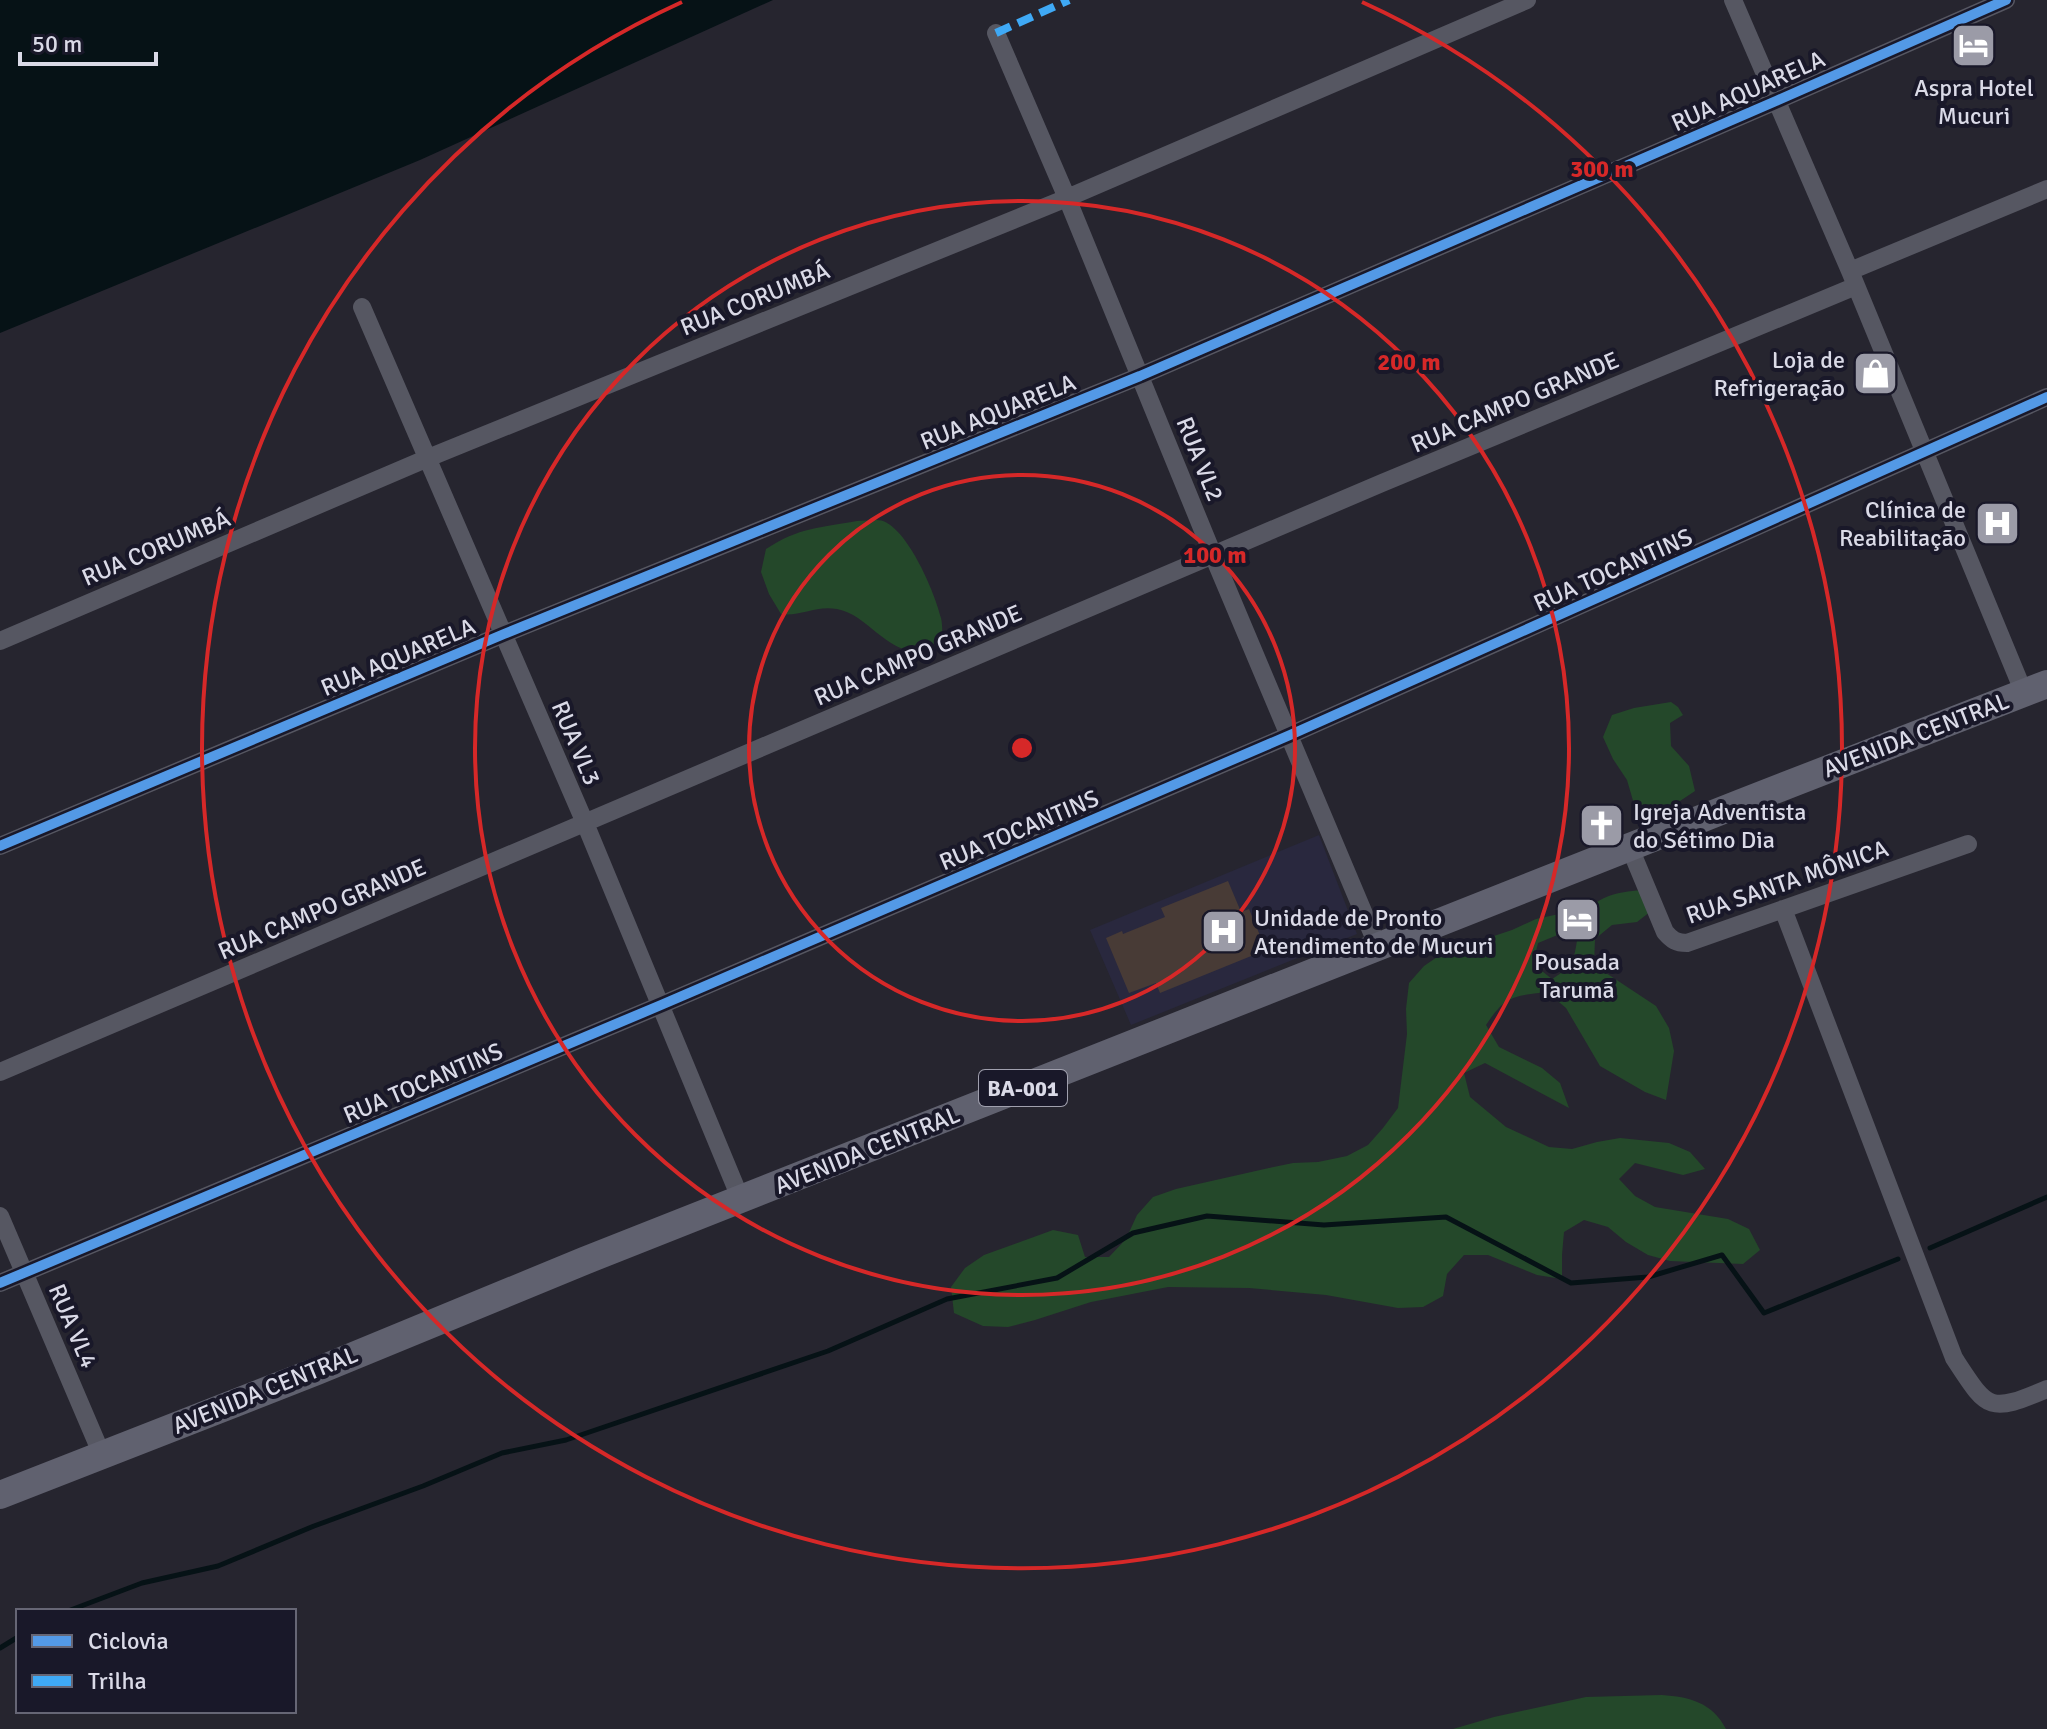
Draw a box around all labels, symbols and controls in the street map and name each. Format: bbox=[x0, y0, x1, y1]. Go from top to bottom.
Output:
scale bar bbox=[20, 16, 156, 66]
hotel icon: Aspra Hotel Mucuri bbox=[1950, 22, 1998, 70]
text: 50 m bbox=[32, 29, 82, 59]
street label: RUA AQUARELA bbox=[1667, 44, 1830, 138]
place label: Aspra Hotel Mucuri bbox=[1914, 73, 2034, 131]
text: 300 m bbox=[1570, 154, 1634, 184]
street label: RUA CORUMBÁ bbox=[676, 255, 834, 343]
street label: RUA CAMPO GRANDE bbox=[1407, 345, 1623, 459]
place label: Loja de Refrigeração bbox=[1713, 345, 1845, 403]
text: 200 m bbox=[1377, 347, 1441, 377]
shop icon: Loja de Refrigeração bbox=[1852, 350, 1900, 398]
street label: RUA AQUARELA bbox=[916, 367, 1080, 457]
street label: RUA VL2 bbox=[1169, 412, 1231, 506]
place label: Clínica de Reabilitação bbox=[1839, 495, 1966, 553]
hospital icon: Clínica de Reabilitação bbox=[1973, 500, 2021, 548]
street label: RUA CORUMBÁ bbox=[77, 503, 235, 593]
street label: RUA TOCANTINS bbox=[1529, 522, 1697, 618]
text: 100 m bbox=[1183, 540, 1247, 570]
street label: RUA CAMPO GRANDE bbox=[810, 598, 1026, 712]
street label: RUA AQUARELA bbox=[316, 611, 480, 703]
street label: AVENIDA CENTRAL bbox=[1819, 686, 2013, 784]
street label: RUA VL3 bbox=[545, 696, 607, 790]
centre of rings bbox=[1008, 734, 1036, 762]
street label: RUA TOCANTINS bbox=[935, 783, 1103, 877]
place label: Igreja Adventista do Sétimo Dia bbox=[1633, 797, 1806, 855]
church icon: Igreja Adventista do Sétimo Dia bbox=[1578, 802, 1626, 850]
street label: RUA SANTA MÔNICA bbox=[1682, 833, 1892, 931]
street label: RUA CAMPO GRANDE bbox=[214, 852, 430, 966]
hotel icon: Pousada Tarumã bbox=[1553, 896, 1601, 944]
place label: Unidade de Pronto Atendimento de Mucuri bbox=[1254, 903, 1494, 961]
hospital icon: Unidade de Pronto Atendimento de Mucuri bbox=[1199, 908, 1247, 956]
place label: Pousada Tarumã bbox=[1534, 947, 1620, 1005]
street label: RUA TOCANTINS bbox=[339, 1036, 507, 1130]
road number: BA-001 bbox=[979, 1070, 1067, 1106]
street label: AVENIDA CENTRAL bbox=[770, 1099, 964, 1201]
street label: RUA VL4 bbox=[42, 1279, 104, 1373]
street label: AVENIDA CENTRAL bbox=[168, 1339, 362, 1441]
legend bbox=[16, 1609, 296, 1713]
text: Ciclovia bbox=[88, 1626, 169, 1656]
text: Trilha bbox=[88, 1666, 147, 1696]

